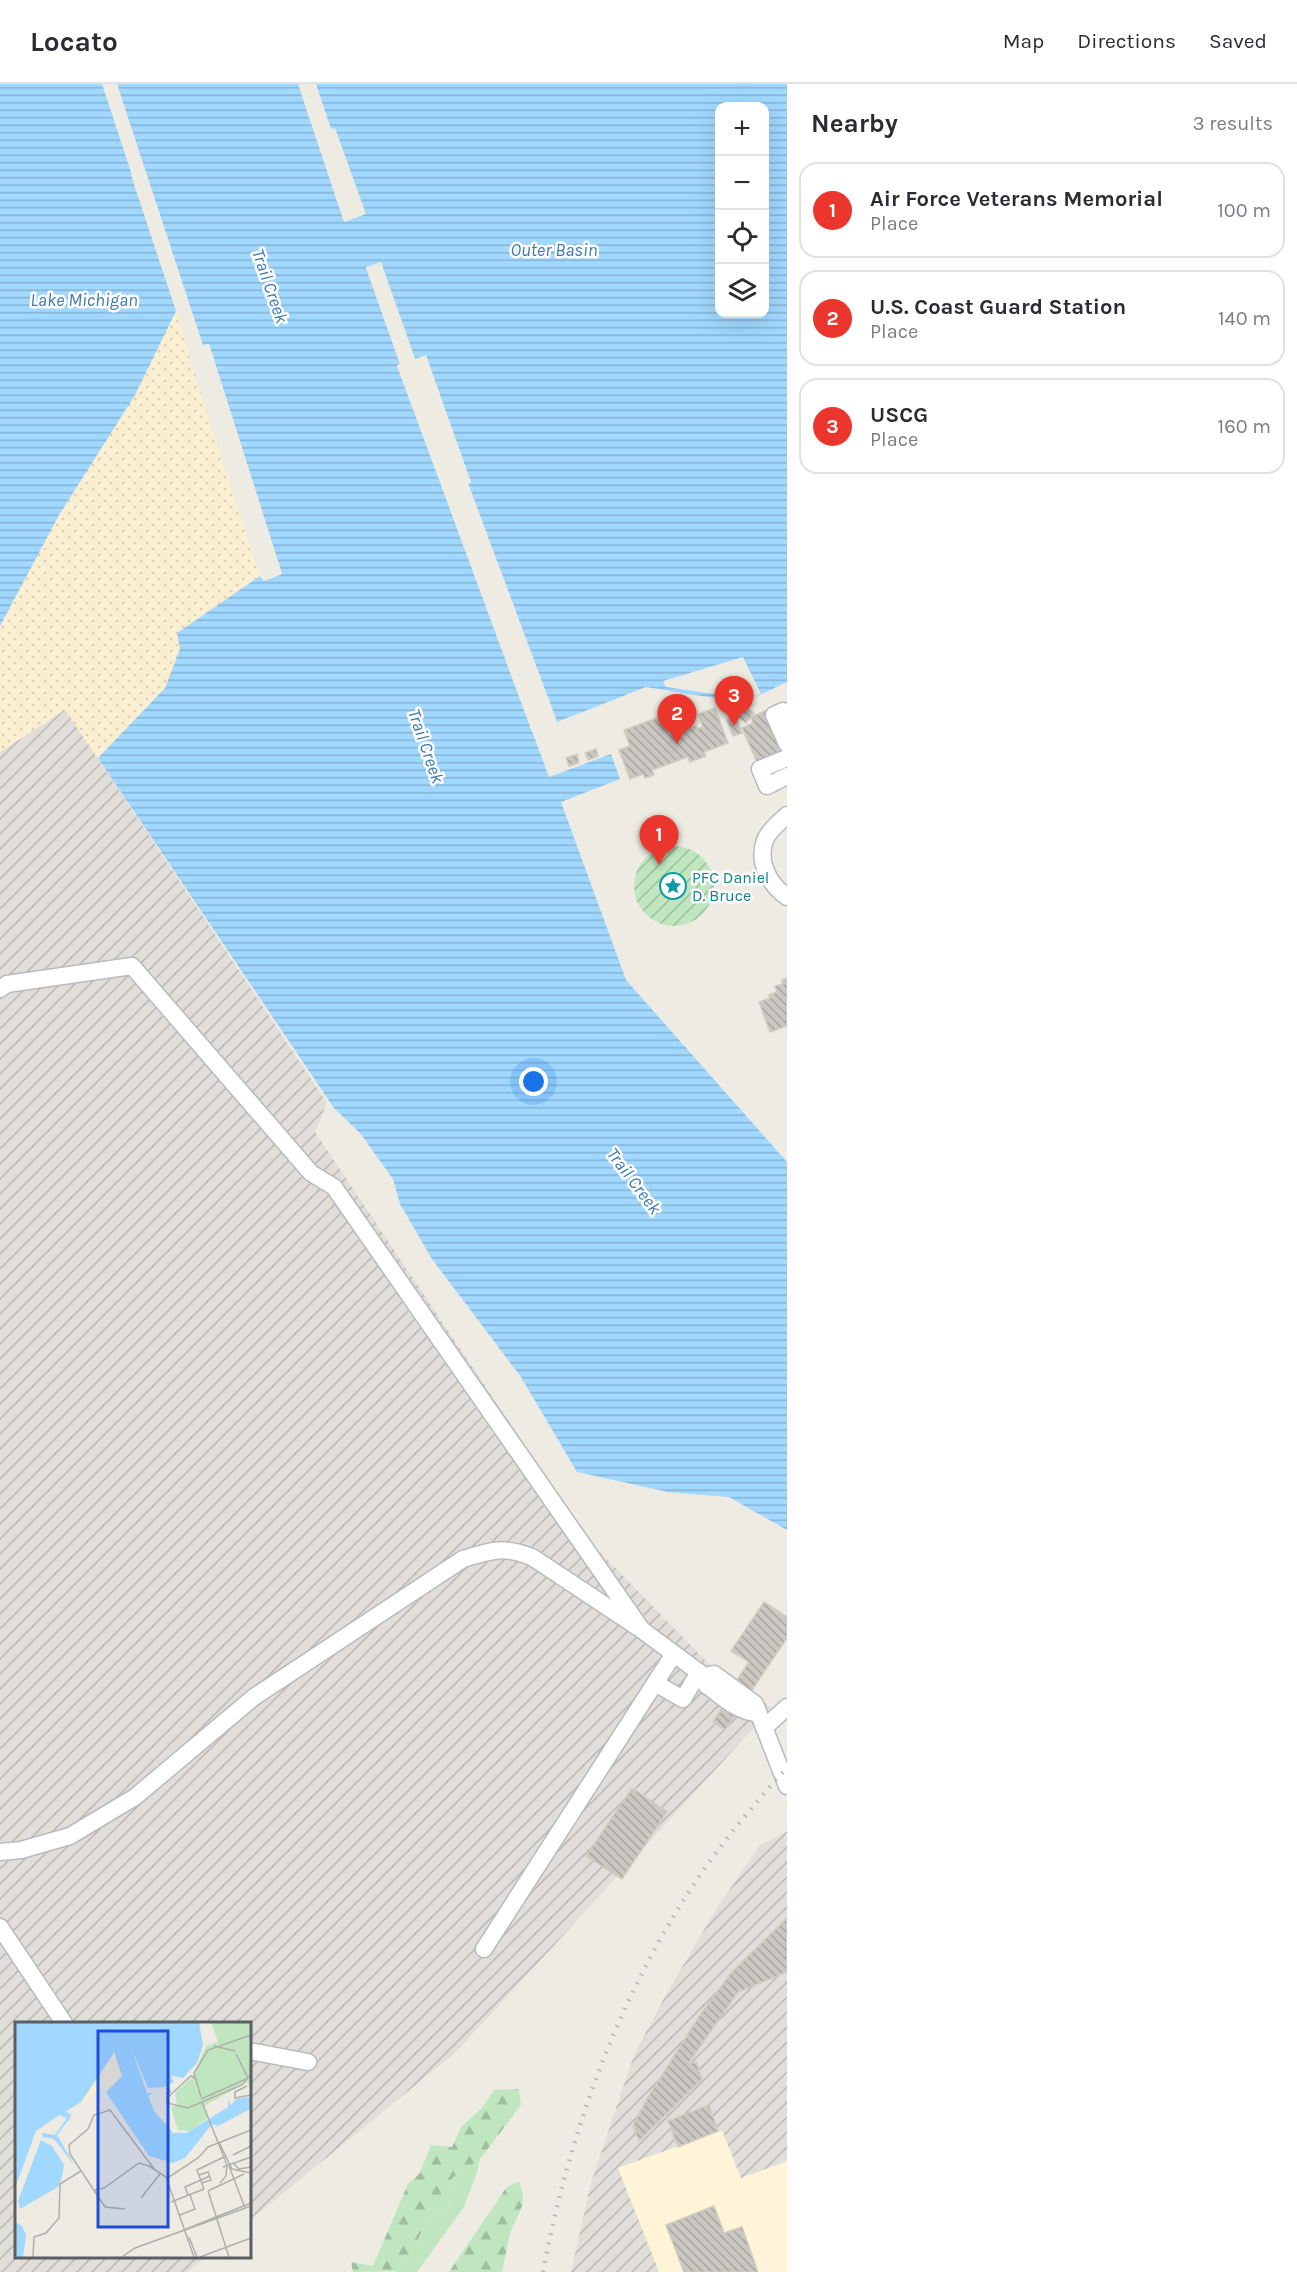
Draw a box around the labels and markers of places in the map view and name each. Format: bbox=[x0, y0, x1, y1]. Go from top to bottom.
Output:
pin: 3 bbox=[714, 676, 754, 726]
pin: 2 bbox=[658, 694, 696, 744]
pin: 1 bbox=[640, 816, 678, 865]
place label: PFC Daniel D. Bruce bbox=[692, 868, 769, 905]
place icon: PFC Daniel D. Bruce bbox=[658, 871, 688, 901]

